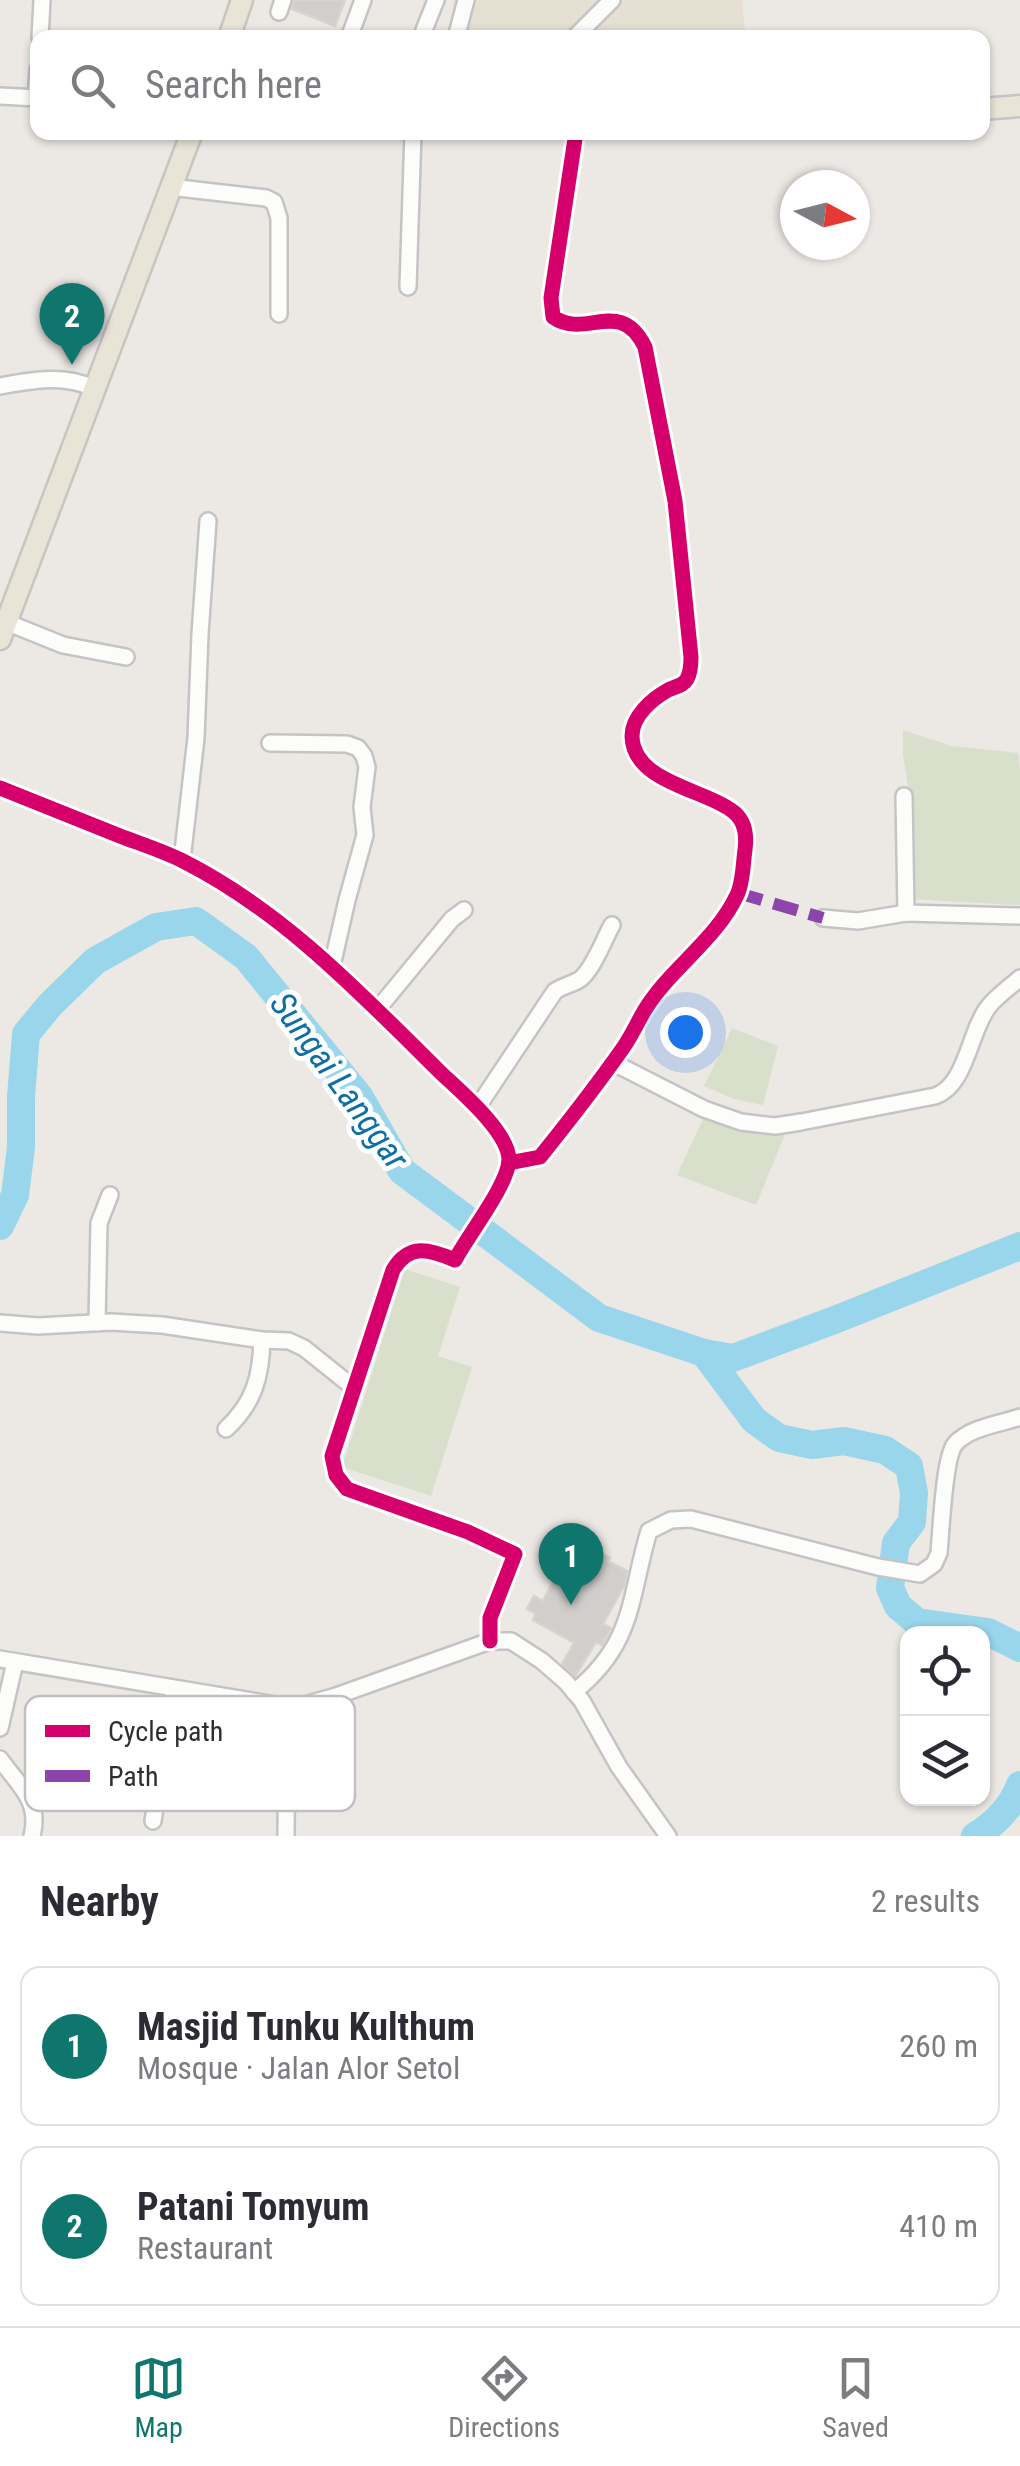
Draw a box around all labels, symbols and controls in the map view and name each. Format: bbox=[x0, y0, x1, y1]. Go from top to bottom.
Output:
search box bbox=[30, 30, 990, 140]
icon: search bbox=[65, 58, 120, 113]
text: Search here bbox=[145, 63, 322, 107]
north arrow bbox=[780, 170, 870, 260]
pin: 2 bbox=[40, 282, 104, 365]
water label: Sungai Langgar bbox=[261, 985, 417, 1178]
your location bbox=[660, 1007, 711, 1058]
pin: 1 bbox=[538, 1522, 604, 1605]
map controls bbox=[900, 1626, 990, 1806]
button: locate bbox=[900, 1626, 990, 1716]
legend bbox=[25, 1696, 355, 1811]
text: Cycle path bbox=[108, 1715, 223, 1748]
button: layers bbox=[900, 1716, 990, 1806]
text: Path bbox=[108, 1760, 159, 1793]
text: Nearby bbox=[40, 1877, 159, 1926]
text: 2 results bbox=[871, 1882, 980, 1920]
text: Masjid Tunku Kulthum bbox=[137, 2005, 475, 2049]
text: 1 bbox=[66, 2027, 83, 2065]
text: 260 m bbox=[899, 2027, 978, 2065]
text: Mosque · Jalan Alor Setol bbox=[137, 2049, 460, 2087]
text: Patani Tomyum bbox=[137, 2185, 369, 2229]
text: 2 bbox=[66, 2207, 83, 2245]
text: 410 m bbox=[899, 2207, 978, 2245]
text: Restaurant bbox=[137, 2229, 273, 2267]
tab: Map bbox=[131, 2351, 186, 2444]
tab: Directions bbox=[448, 2351, 560, 2444]
tab: Saved bbox=[822, 2351, 889, 2444]

